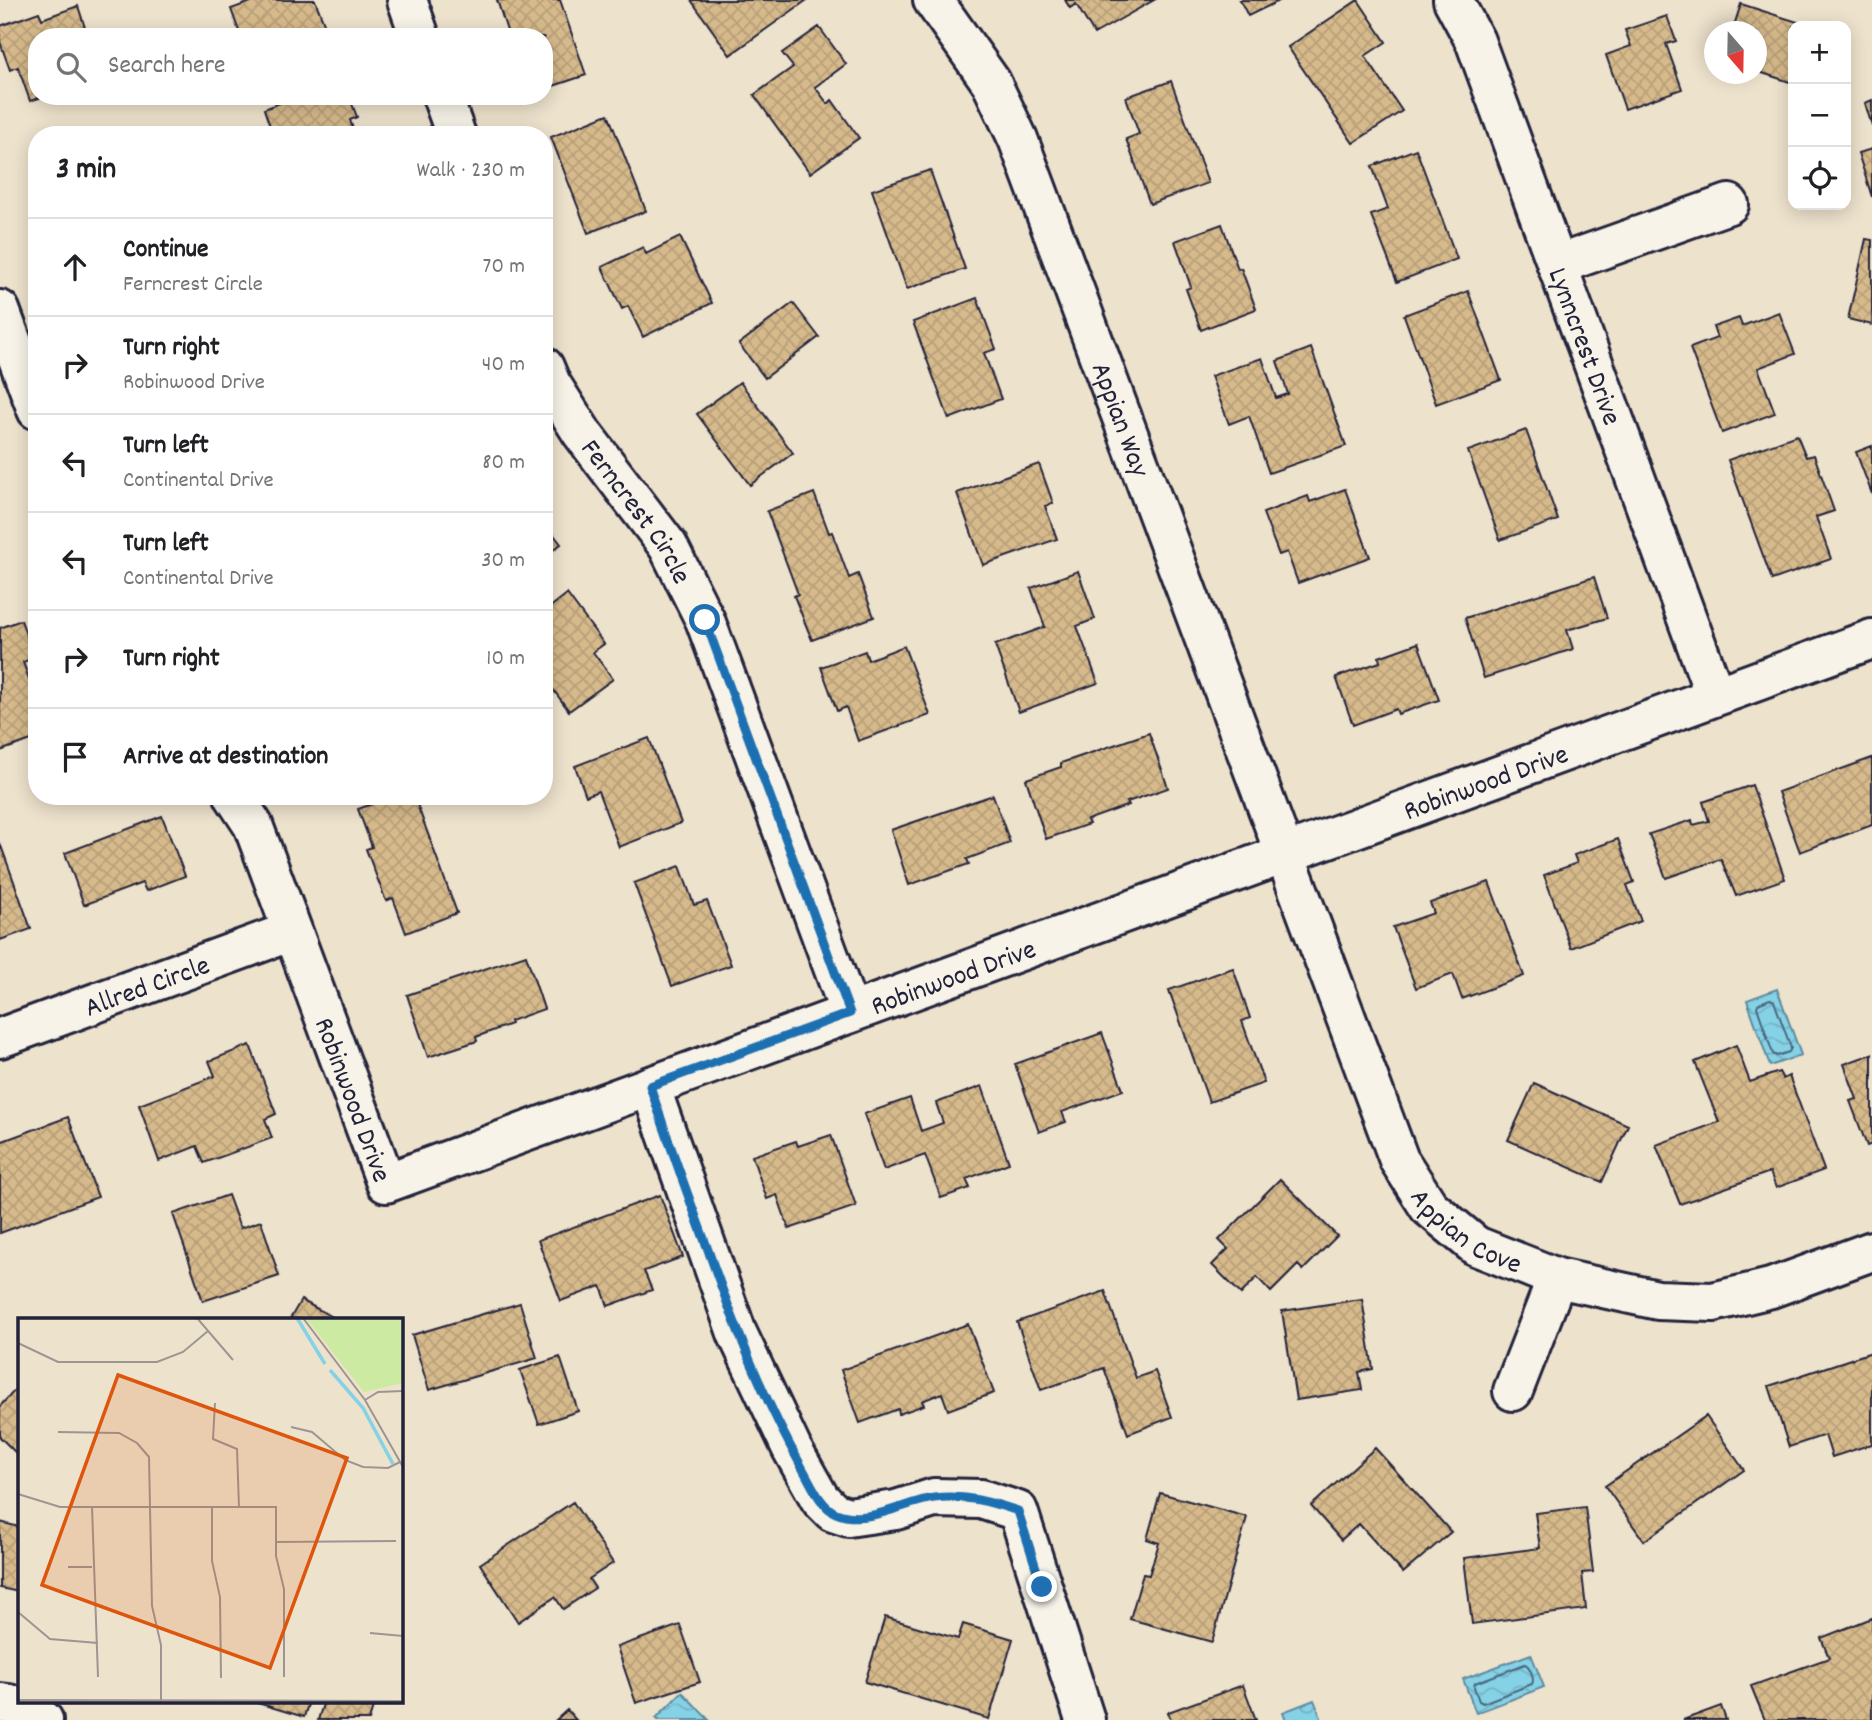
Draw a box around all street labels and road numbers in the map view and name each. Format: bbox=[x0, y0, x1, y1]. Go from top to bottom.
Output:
street label: Lynncrest Drive bbox=[1535, 263, 1629, 432]
street label: Appian Way bbox=[1078, 358, 1157, 484]
street label: Ferncrest Circle bbox=[568, 432, 699, 592]
street label: Robinwood Drive bbox=[1399, 737, 1575, 834]
street label: Robinwood Drive bbox=[866, 932, 1042, 1029]
street label: Allred Circle bbox=[80, 948, 216, 1030]
street label: Robinwood Drive bbox=[301, 1013, 399, 1189]
street label: Appian Cove bbox=[1397, 1182, 1527, 1287]

